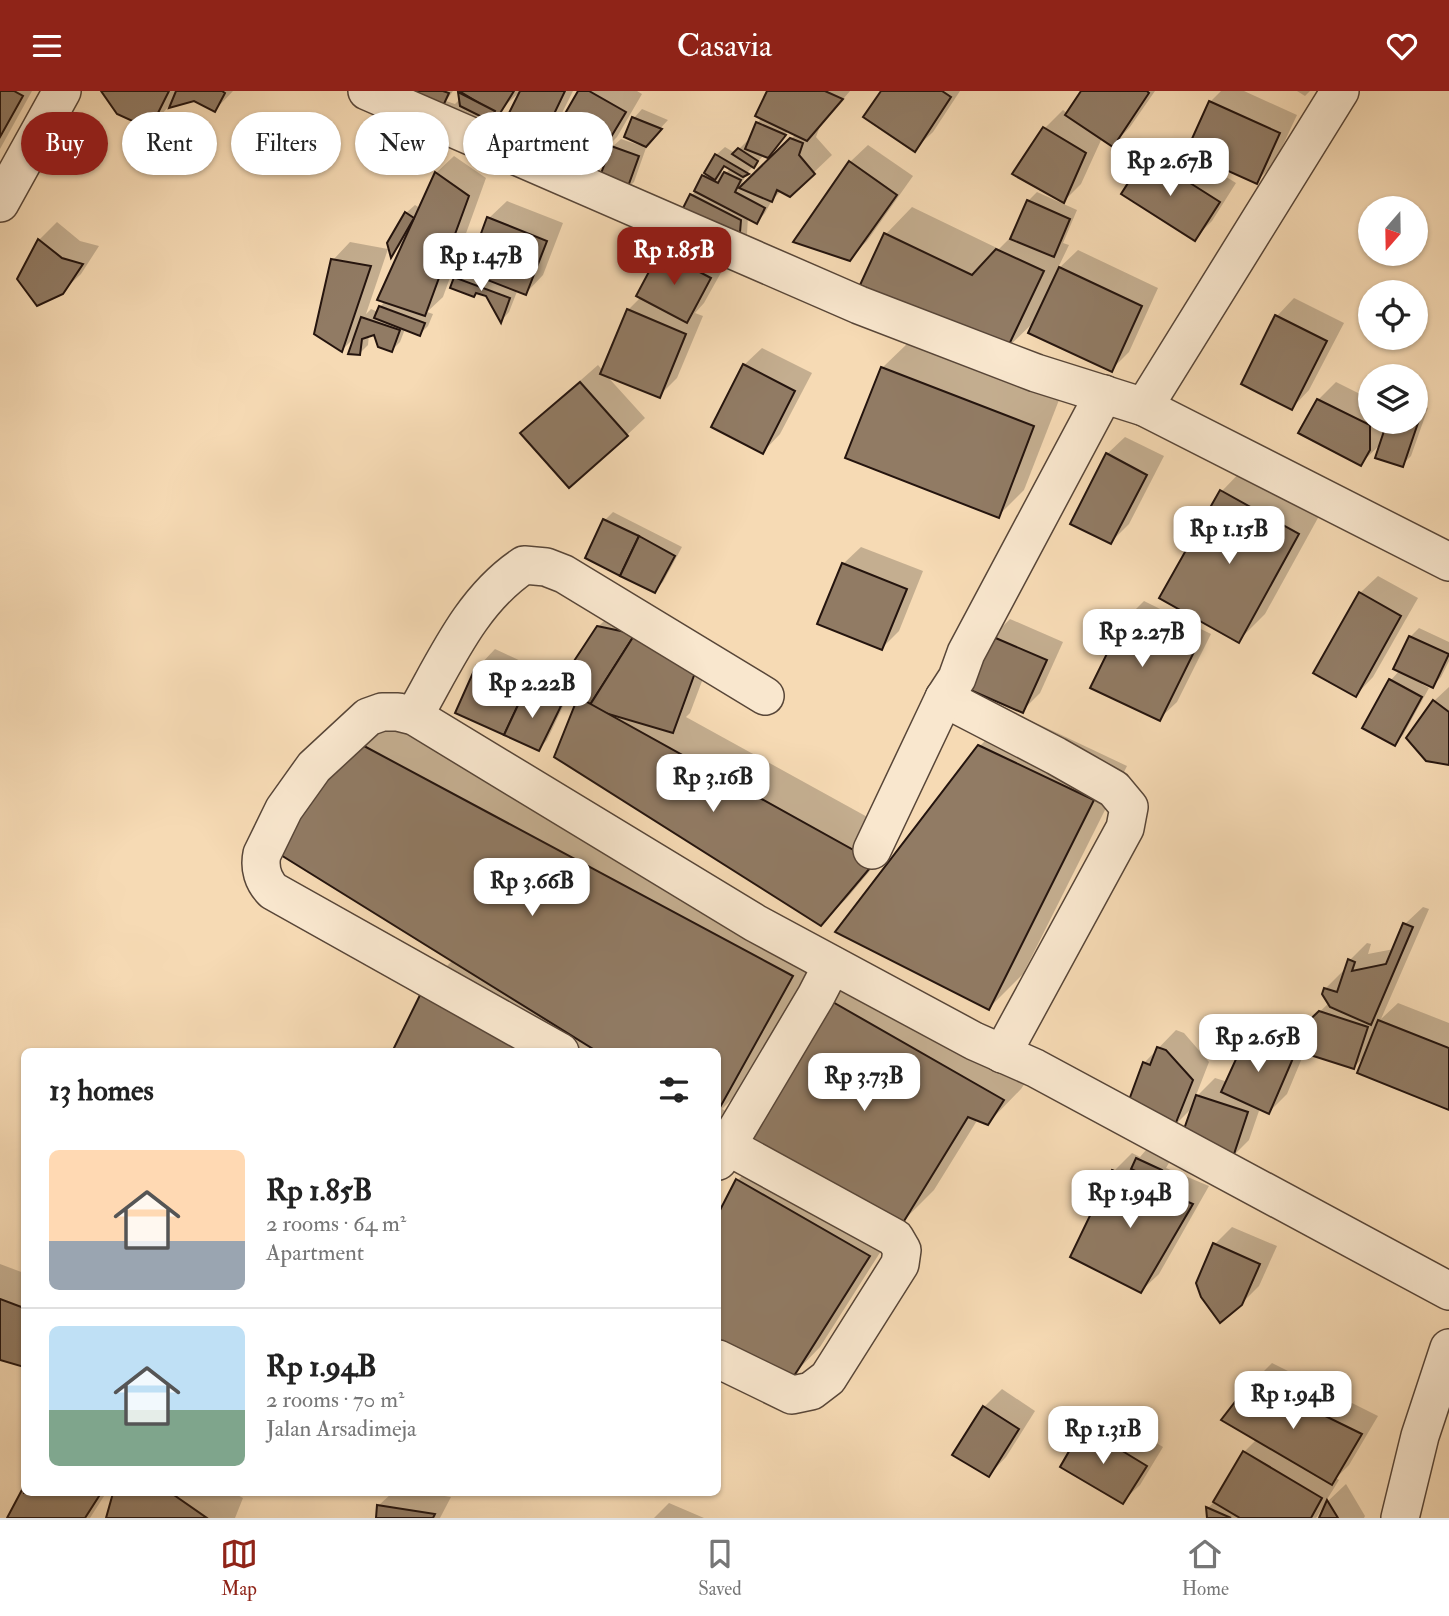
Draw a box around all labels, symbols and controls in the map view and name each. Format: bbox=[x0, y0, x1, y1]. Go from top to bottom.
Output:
text: Casavia bbox=[677, 26, 772, 66]
icon: menu bbox=[28, 27, 66, 65]
icon: heart bbox=[1383, 27, 1421, 65]
chip: Buy bbox=[21, 112, 108, 175]
chip: Rent bbox=[122, 112, 217, 175]
chip: Filters bbox=[231, 112, 341, 175]
chip: New bbox=[355, 112, 449, 175]
chip: Apartment bbox=[463, 112, 613, 175]
pin: Rp 2.67B bbox=[1098, 139, 1242, 198]
text: Rp 2.67B bbox=[1127, 146, 1213, 175]
north arrow bbox=[1358, 196, 1428, 266]
map controls bbox=[1358, 196, 1428, 434]
pin: Rp 1.85B bbox=[602, 227, 746, 287]
pin: Rp 1.47B bbox=[409, 233, 553, 293]
text: Rp 1.85B bbox=[633, 235, 715, 264]
text: Rp 1.47B bbox=[439, 241, 523, 270]
button: locate bbox=[1358, 280, 1428, 350]
button: layers bbox=[1358, 364, 1428, 434]
pin: Rp 1.15B bbox=[1157, 507, 1301, 566]
text: Rp 1.15B bbox=[1190, 514, 1268, 543]
pin: Rp 2.27B bbox=[1070, 609, 1214, 669]
text: Rp 2.27B bbox=[1099, 617, 1185, 646]
pin: Rp 2.22B bbox=[460, 661, 604, 720]
text: Rp 2.22B bbox=[488, 668, 576, 697]
pin: Rp 3.16B bbox=[641, 755, 785, 814]
text: Rp 3.16B bbox=[673, 762, 754, 791]
pin: Rp 3.66B bbox=[460, 859, 604, 918]
text: Rp 3.66B bbox=[490, 866, 574, 895]
pin: Rp 2.65B bbox=[1186, 1014, 1330, 1074]
text: Rp 2.65B bbox=[1215, 1022, 1301, 1051]
pin: Rp 3.73B bbox=[792, 1053, 936, 1113]
text: Rp 3.73B bbox=[824, 1061, 904, 1090]
icon: filters bbox=[655, 1071, 693, 1109]
text: 13 homes bbox=[49, 1072, 154, 1109]
pin: Rp 1.94B bbox=[1058, 1171, 1202, 1230]
text: Rp 1.85B bbox=[266, 1172, 372, 1209]
icon: home bbox=[105, 1178, 189, 1262]
text: Rp 1.94B bbox=[1088, 1178, 1172, 1207]
text: 2 rooms · 64 m² bbox=[266, 1209, 406, 1238]
text: Apartment bbox=[266, 1238, 364, 1267]
text: Rp 1.94B bbox=[266, 1348, 377, 1385]
icon: home bbox=[105, 1354, 189, 1438]
pin: Rp 1.94B bbox=[1221, 1371, 1365, 1431]
text: Rp 1.94B bbox=[1251, 1379, 1335, 1408]
text: 2 rooms · 70 m² bbox=[266, 1385, 405, 1414]
pin: Rp 1.31B bbox=[1031, 1407, 1175, 1466]
text: Jalan Arsadimeja bbox=[266, 1414, 416, 1443]
text: Rp 1.31B bbox=[1064, 1414, 1142, 1443]
tab: Map bbox=[220, 1535, 258, 1601]
tab: Saved bbox=[698, 1535, 742, 1601]
tab: Home bbox=[1182, 1535, 1229, 1601]

